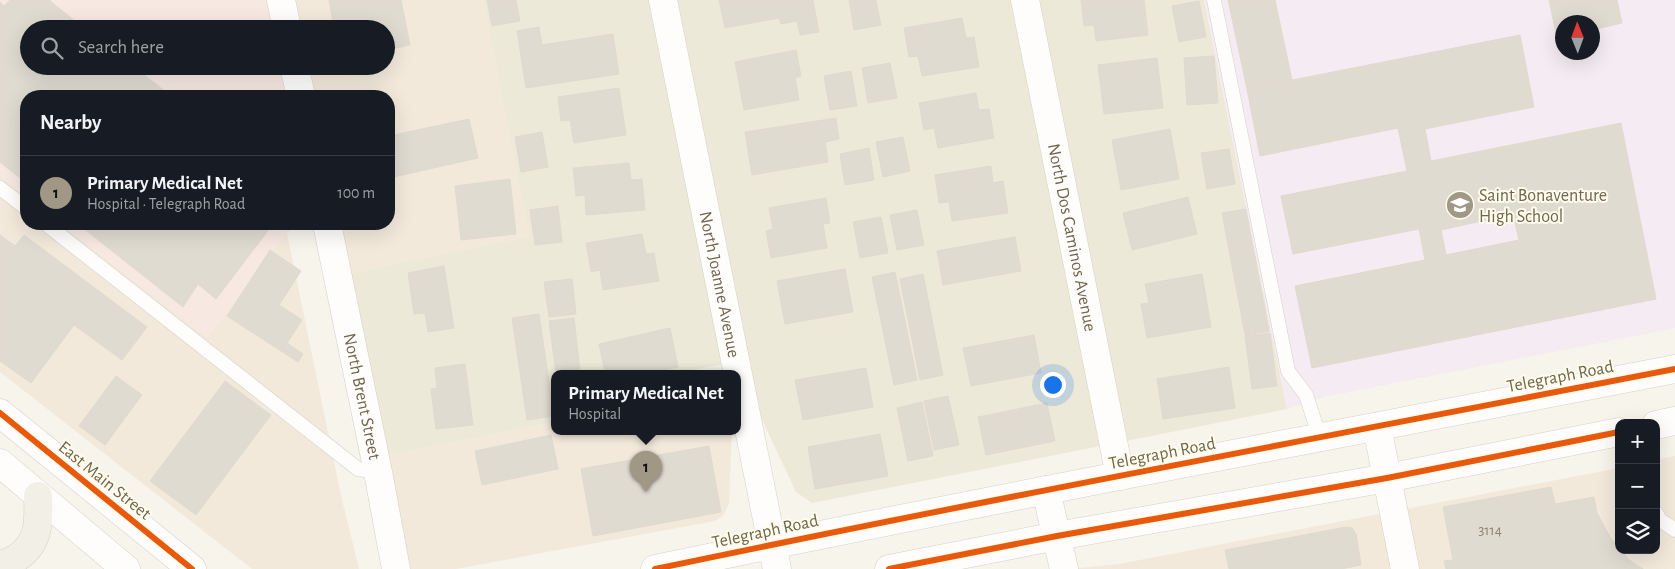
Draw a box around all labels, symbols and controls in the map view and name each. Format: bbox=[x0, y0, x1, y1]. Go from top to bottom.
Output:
north arrow bbox=[1555, 15, 1600, 60]
search box bbox=[20, 20, 395, 75]
icon: search bbox=[38, 34, 66, 62]
text: Search here bbox=[78, 38, 164, 57]
text: Nearby bbox=[40, 112, 101, 133]
street label: North Dos Caminos Avenue bbox=[1044, 142, 1099, 333]
text: Primary Medical Net bbox=[87, 174, 243, 193]
text: 1 bbox=[53, 185, 59, 201]
text: 100 m bbox=[337, 185, 375, 201]
place label: Saint Bonaventure High School bbox=[1479, 187, 1607, 226]
school or university icon: Saint Bonaventure High School bbox=[1445, 190, 1475, 220]
text: Hospital · Telegraph Road bbox=[87, 196, 245, 212]
street label: North Joanne Avenue bbox=[696, 210, 742, 359]
street label: North Brent Street bbox=[340, 332, 383, 462]
street label: Telegraph Road bbox=[1505, 358, 1615, 396]
popup bbox=[551, 370, 741, 435]
your location bbox=[1040, 372, 1066, 398]
text: Primary Medical Net bbox=[568, 384, 724, 403]
text: Hospital bbox=[568, 406, 621, 422]
map controls bbox=[1615, 419, 1660, 554]
button: + bbox=[1615, 419, 1660, 464]
street label: Telegraph Road bbox=[1107, 435, 1217, 473]
street label: East Main Street bbox=[55, 438, 154, 524]
pin: 1 bbox=[630, 451, 662, 492]
button: − bbox=[1615, 464, 1660, 509]
button: layers bbox=[1615, 509, 1660, 554]
street label: Telegraph Road bbox=[710, 512, 820, 552]
house number: 3114 bbox=[1478, 523, 1502, 538]

